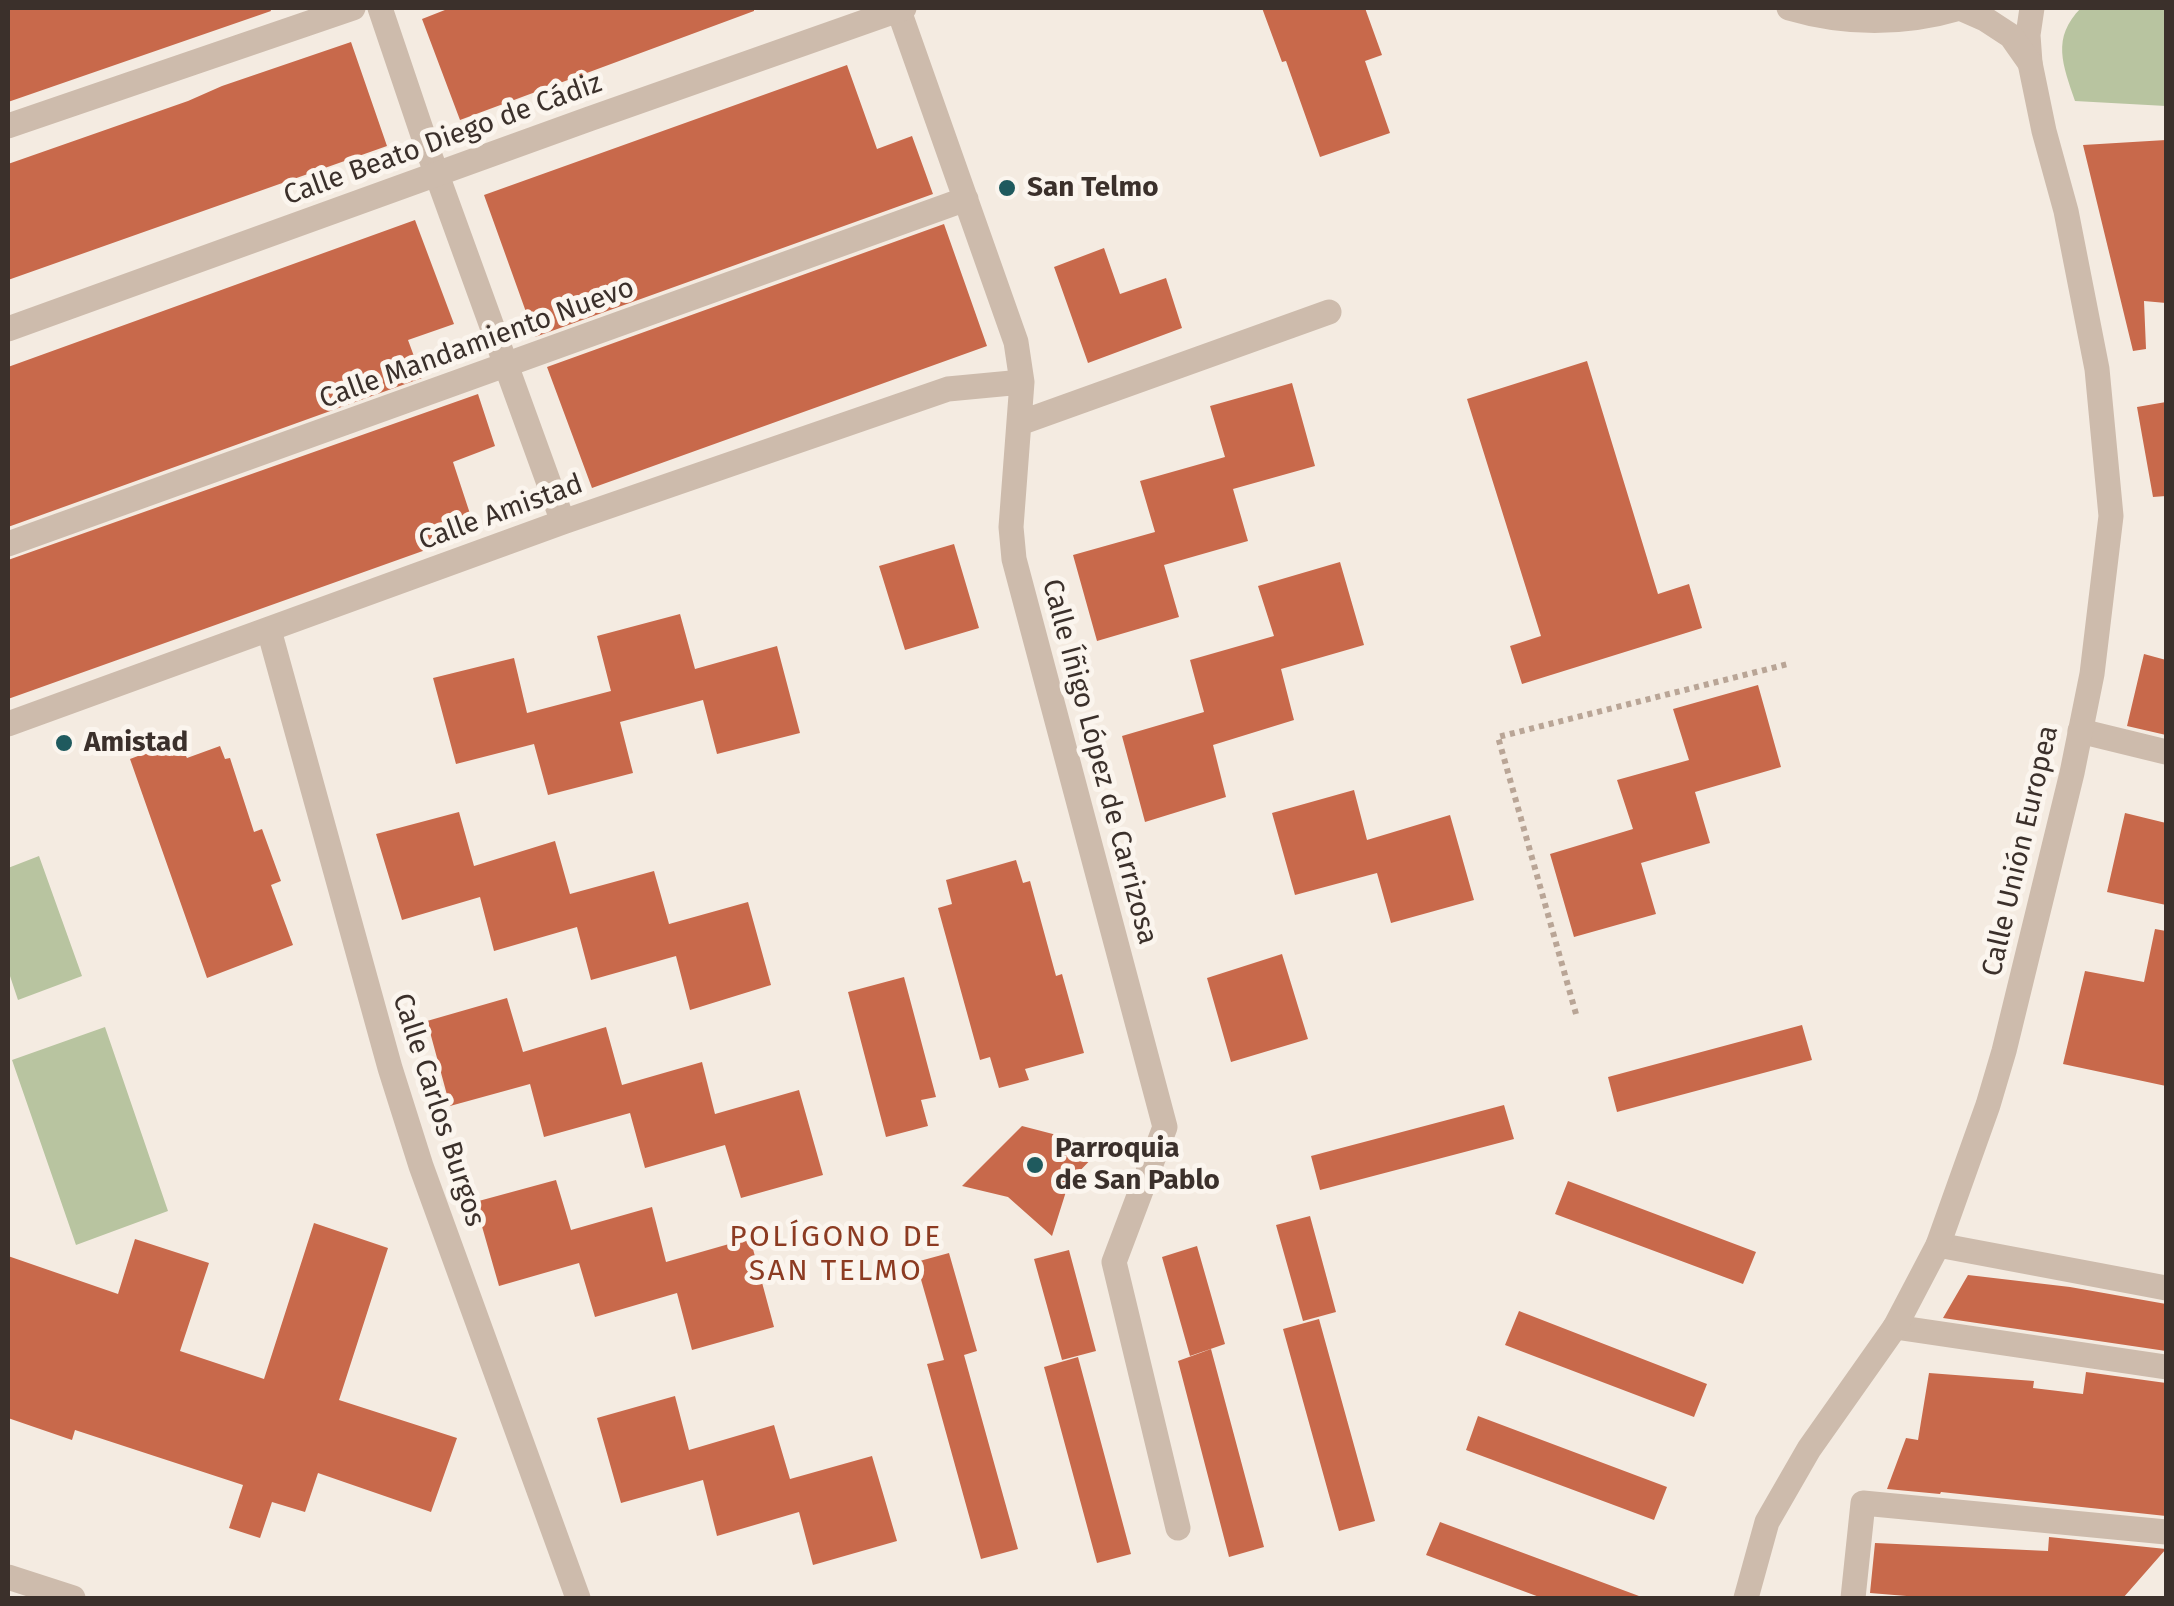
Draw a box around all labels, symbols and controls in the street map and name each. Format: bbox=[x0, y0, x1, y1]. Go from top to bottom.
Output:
street label: Calle Beato Diego de Cádiz bbox=[279, 67, 607, 213]
place label: San Telmo bbox=[1027, 171, 1159, 205]
marker: San Telmo bbox=[996, 177, 1018, 199]
street label: Calle Mandamiento Nuevo bbox=[315, 271, 639, 417]
street label: Calle Amistad bbox=[414, 468, 588, 558]
street label: Calle Íñigo López de Carrizosa bbox=[1034, 576, 1164, 948]
street label: Calle Unión Europea bbox=[1976, 722, 2066, 980]
place label: Amistad bbox=[84, 726, 188, 760]
marker: Amistad bbox=[53, 732, 75, 754]
street label: Calle Carlos Burgos bbox=[384, 989, 492, 1231]
place label: Parroquia de San Pablo bbox=[1055, 1132, 1220, 1198]
marker: Parroquia de San Pablo bbox=[1024, 1154, 1046, 1176]
district label: POLÍGONO DE SAN TELMO bbox=[729, 1220, 943, 1290]

